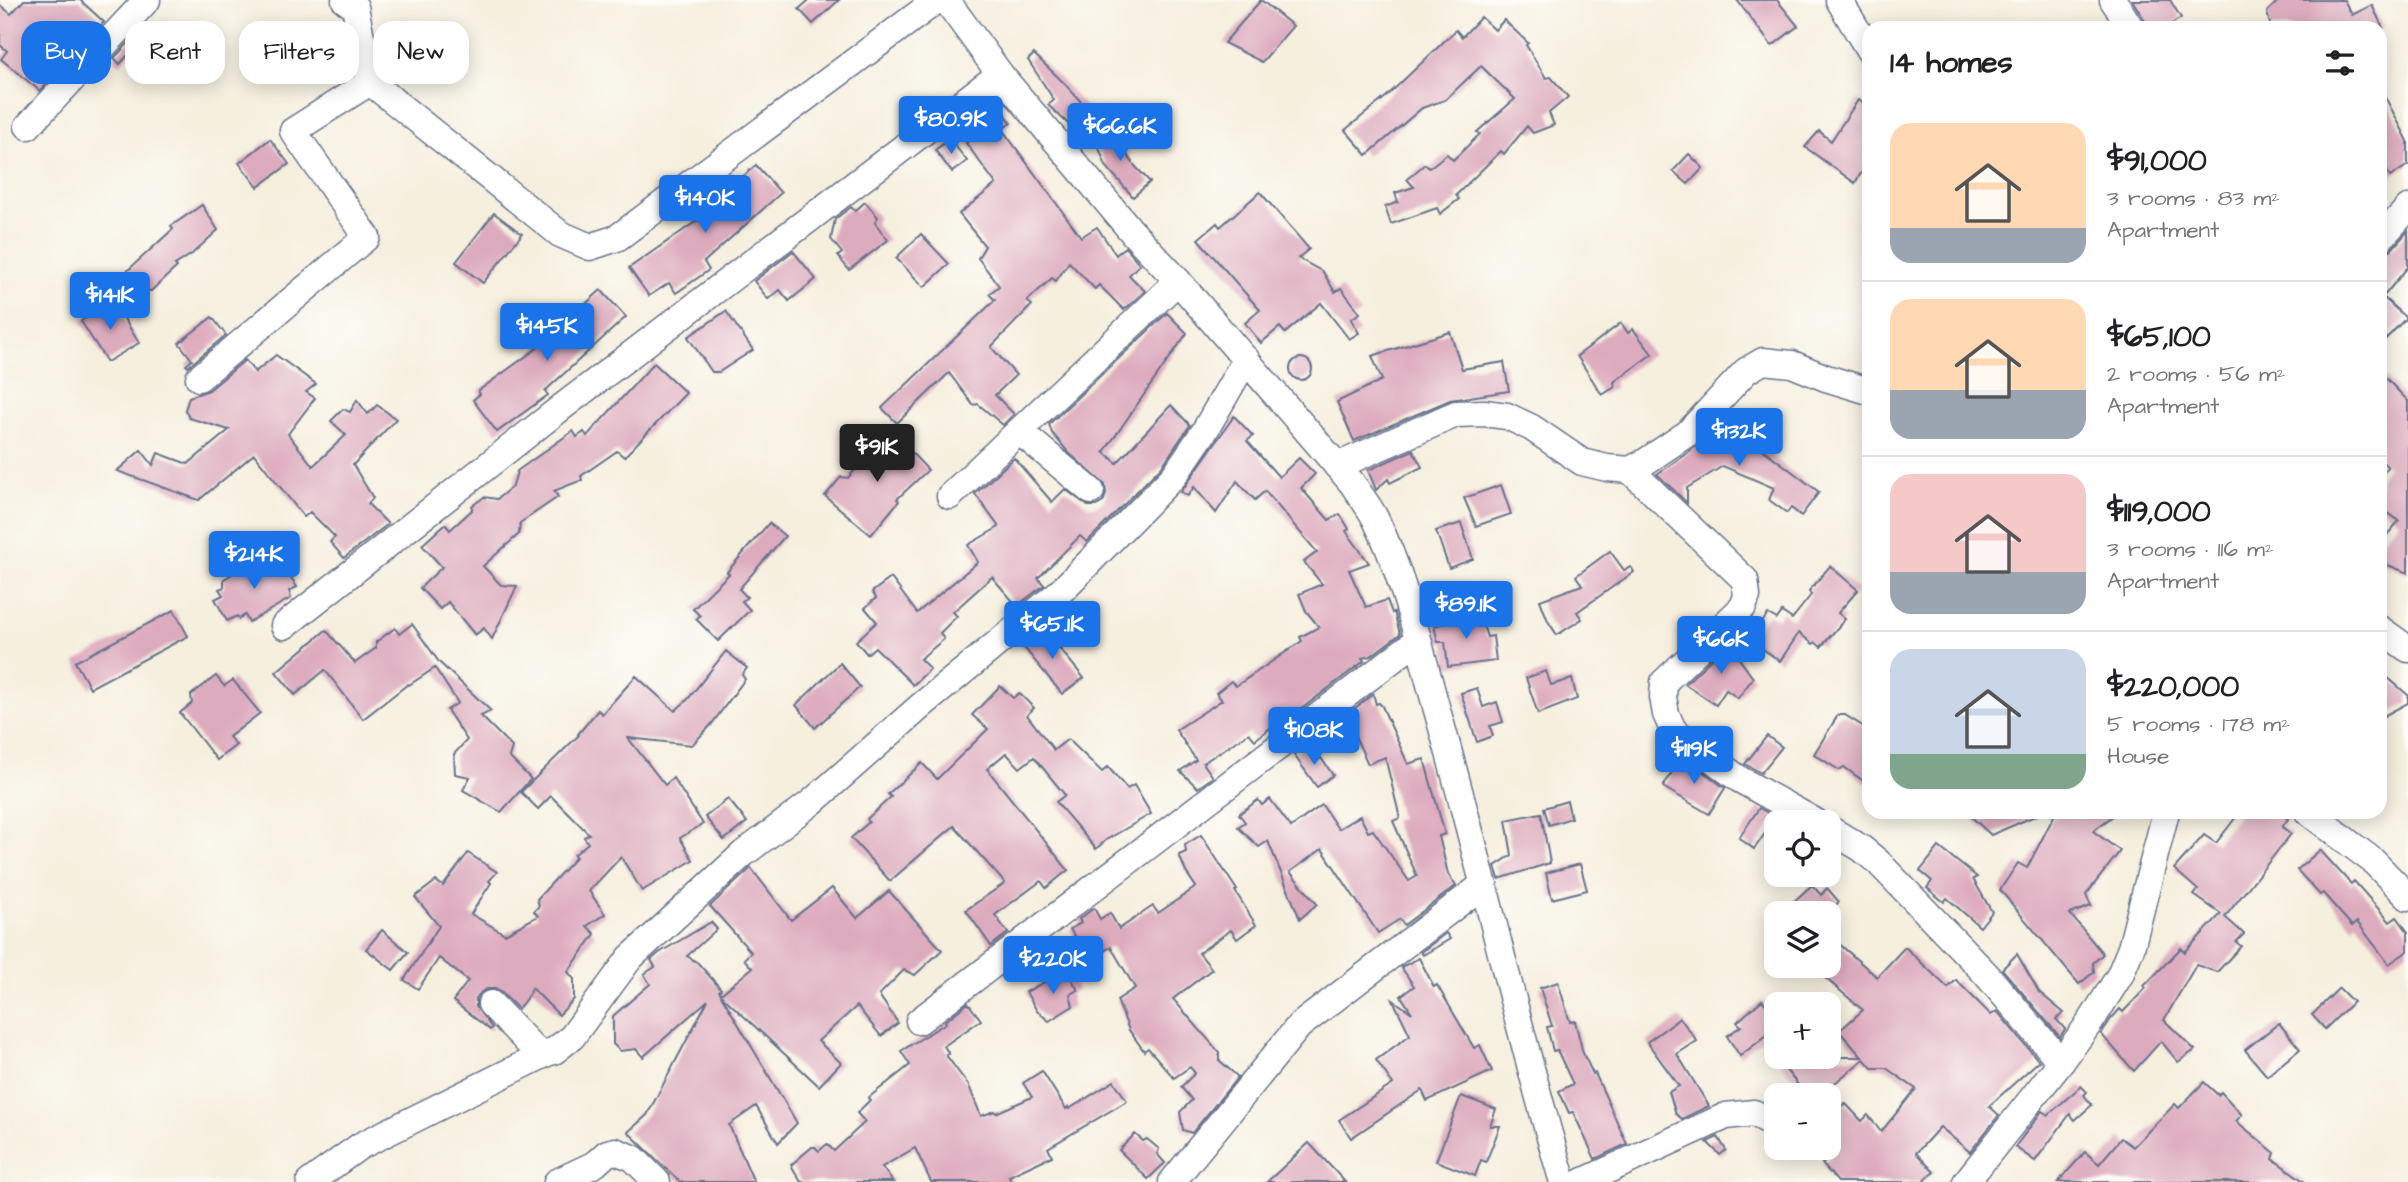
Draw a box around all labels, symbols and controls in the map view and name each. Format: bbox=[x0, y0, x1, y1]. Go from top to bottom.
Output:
chip: Buy bbox=[21, 21, 111, 84]
chip: Rent bbox=[125, 21, 225, 84]
chip: Filters bbox=[239, 21, 359, 84]
chip: New bbox=[373, 21, 469, 84]
text: 14 homes bbox=[1890, 42, 2013, 84]
icon: filters bbox=[2321, 44, 2359, 82]
pin: $80.9K bbox=[894, 96, 1008, 156]
text: $80.9K bbox=[915, 103, 987, 135]
pin: $66.6K bbox=[1063, 104, 1177, 163]
text: $66.6K bbox=[1083, 110, 1157, 142]
text: $91,000 bbox=[2107, 140, 2207, 182]
icon: home bbox=[1946, 151, 2030, 235]
pin: $140K bbox=[656, 176, 754, 235]
text: $140K bbox=[675, 182, 735, 214]
text: 3 rooms · 83 m² bbox=[2107, 182, 2280, 214]
text: Apartment bbox=[2107, 214, 2219, 246]
pin: $141K bbox=[61, 272, 159, 332]
text: $141K bbox=[86, 279, 134, 311]
pin: $145K bbox=[498, 304, 596, 363]
text: $145K bbox=[516, 310, 578, 342]
text: $65,100 bbox=[2107, 316, 2211, 358]
icon: home bbox=[1946, 327, 2030, 411]
text: 2 rooms · 56 m² bbox=[2107, 358, 2285, 390]
text: Apartment bbox=[2107, 390, 2219, 422]
pin: $132K bbox=[1690, 408, 1788, 468]
text: $132K bbox=[1712, 415, 1766, 447]
pin: $91K bbox=[836, 424, 918, 484]
text: $91K bbox=[856, 431, 898, 463]
text: $119,000 bbox=[2107, 491, 2211, 533]
icon: home bbox=[1946, 502, 2030, 586]
pin: $214K bbox=[205, 532, 303, 591]
text: 3 rooms · 116 m² bbox=[2107, 533, 2274, 565]
text: $214K bbox=[225, 538, 283, 570]
text: Apartment bbox=[2107, 565, 2219, 597]
pin: $89.1K bbox=[1409, 582, 1523, 641]
text: $89.1K bbox=[1436, 588, 1496, 620]
pin: $65.1K bbox=[995, 602, 1109, 661]
text: $65.1K bbox=[1020, 608, 1084, 640]
pin: $66K bbox=[1680, 616, 1762, 676]
text: $66K bbox=[1693, 623, 1749, 655]
text: $220,000 bbox=[2107, 666, 2239, 708]
icon: home bbox=[1946, 677, 2030, 761]
pin: $108K bbox=[1265, 708, 1363, 767]
text: 5 rooms · 178 m² bbox=[2107, 708, 2290, 740]
text: $108K bbox=[1284, 714, 1344, 746]
pin: $119K bbox=[1645, 726, 1743, 786]
text: $119K bbox=[1671, 733, 1717, 765]
text: House bbox=[2107, 740, 2170, 772]
map controls bbox=[1764, 810, 1841, 1160]
button: locate bbox=[1764, 810, 1841, 887]
button: layers bbox=[1764, 901, 1841, 978]
pin: $220K bbox=[1004, 936, 1102, 996]
text: $220K bbox=[1019, 943, 1087, 975]
button: + bbox=[1764, 992, 1841, 1069]
button: − bbox=[1764, 1083, 1841, 1160]

